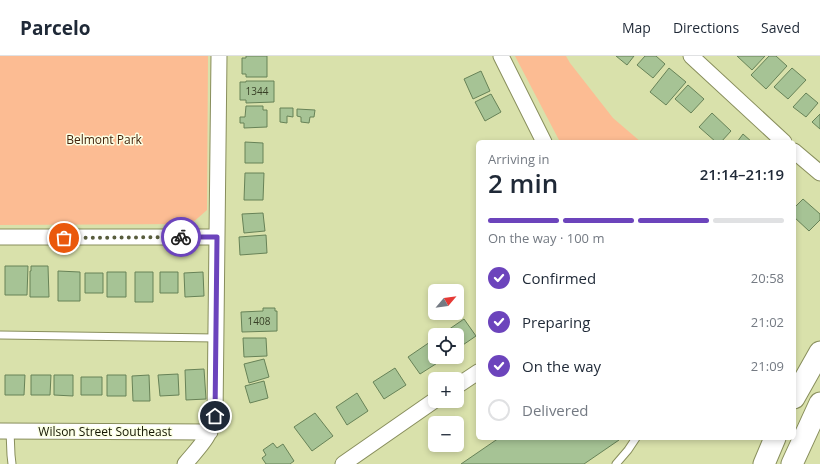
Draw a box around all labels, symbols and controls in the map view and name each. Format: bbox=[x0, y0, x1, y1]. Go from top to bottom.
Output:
text: Parcelo bbox=[20, 15, 91, 41]
text: Map bbox=[622, 18, 651, 37]
text: Directions bbox=[673, 18, 739, 37]
text: Saved bbox=[761, 18, 800, 37]
house number: 1344 bbox=[246, 84, 269, 98]
park label: Belmont Park bbox=[66, 131, 143, 148]
text: Arriving in bbox=[488, 150, 550, 168]
text: 21:14–21:19 bbox=[700, 164, 784, 184]
text: 2 min bbox=[488, 165, 558, 201]
courier bbox=[161, 217, 201, 257]
pin bbox=[47, 221, 81, 255]
icon: bike bbox=[170, 226, 192, 248]
icon: bag bbox=[53, 227, 75, 249]
text: On the way · 100 m bbox=[488, 229, 604, 247]
icon: check bbox=[488, 267, 510, 289]
text: Confirmed bbox=[522, 268, 596, 288]
text: 20:58 bbox=[751, 269, 784, 287]
north arrow bbox=[428, 284, 464, 320]
map controls bbox=[428, 284, 464, 452]
icon: check bbox=[488, 311, 510, 333]
text: Preparing bbox=[522, 312, 590, 332]
text: 21:02 bbox=[751, 313, 784, 331]
house number: 1408 bbox=[248, 314, 271, 328]
button: locate bbox=[428, 328, 464, 364]
icon: check bbox=[488, 355, 510, 377]
text: On the way bbox=[522, 356, 601, 376]
text: 21:09 bbox=[751, 357, 784, 375]
button: + bbox=[428, 372, 464, 408]
pin bbox=[198, 399, 232, 433]
text: Delivered bbox=[522, 400, 589, 420]
icon: home bbox=[204, 405, 226, 427]
button: − bbox=[428, 416, 464, 452]
street label: Wilson Street Southeast bbox=[38, 423, 172, 440]

